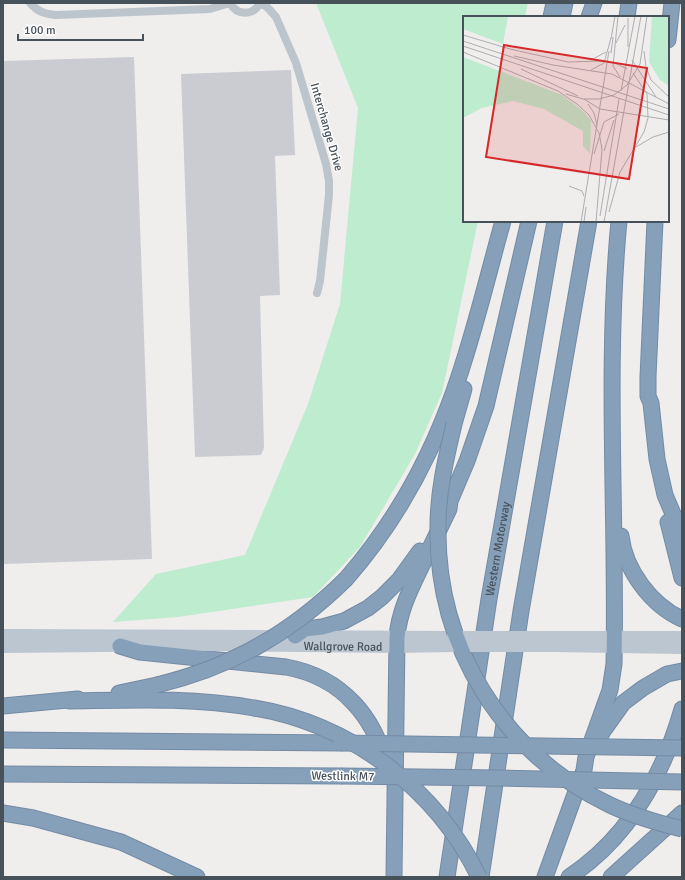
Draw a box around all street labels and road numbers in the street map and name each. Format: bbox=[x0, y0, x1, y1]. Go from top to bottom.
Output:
street label: Interchange Drive bbox=[307, 81, 346, 173]
street label: Western Motorway bbox=[483, 500, 514, 597]
street label: Wallgrove Road bbox=[303, 639, 383, 655]
street label: Westlink M7 bbox=[311, 768, 375, 785]

